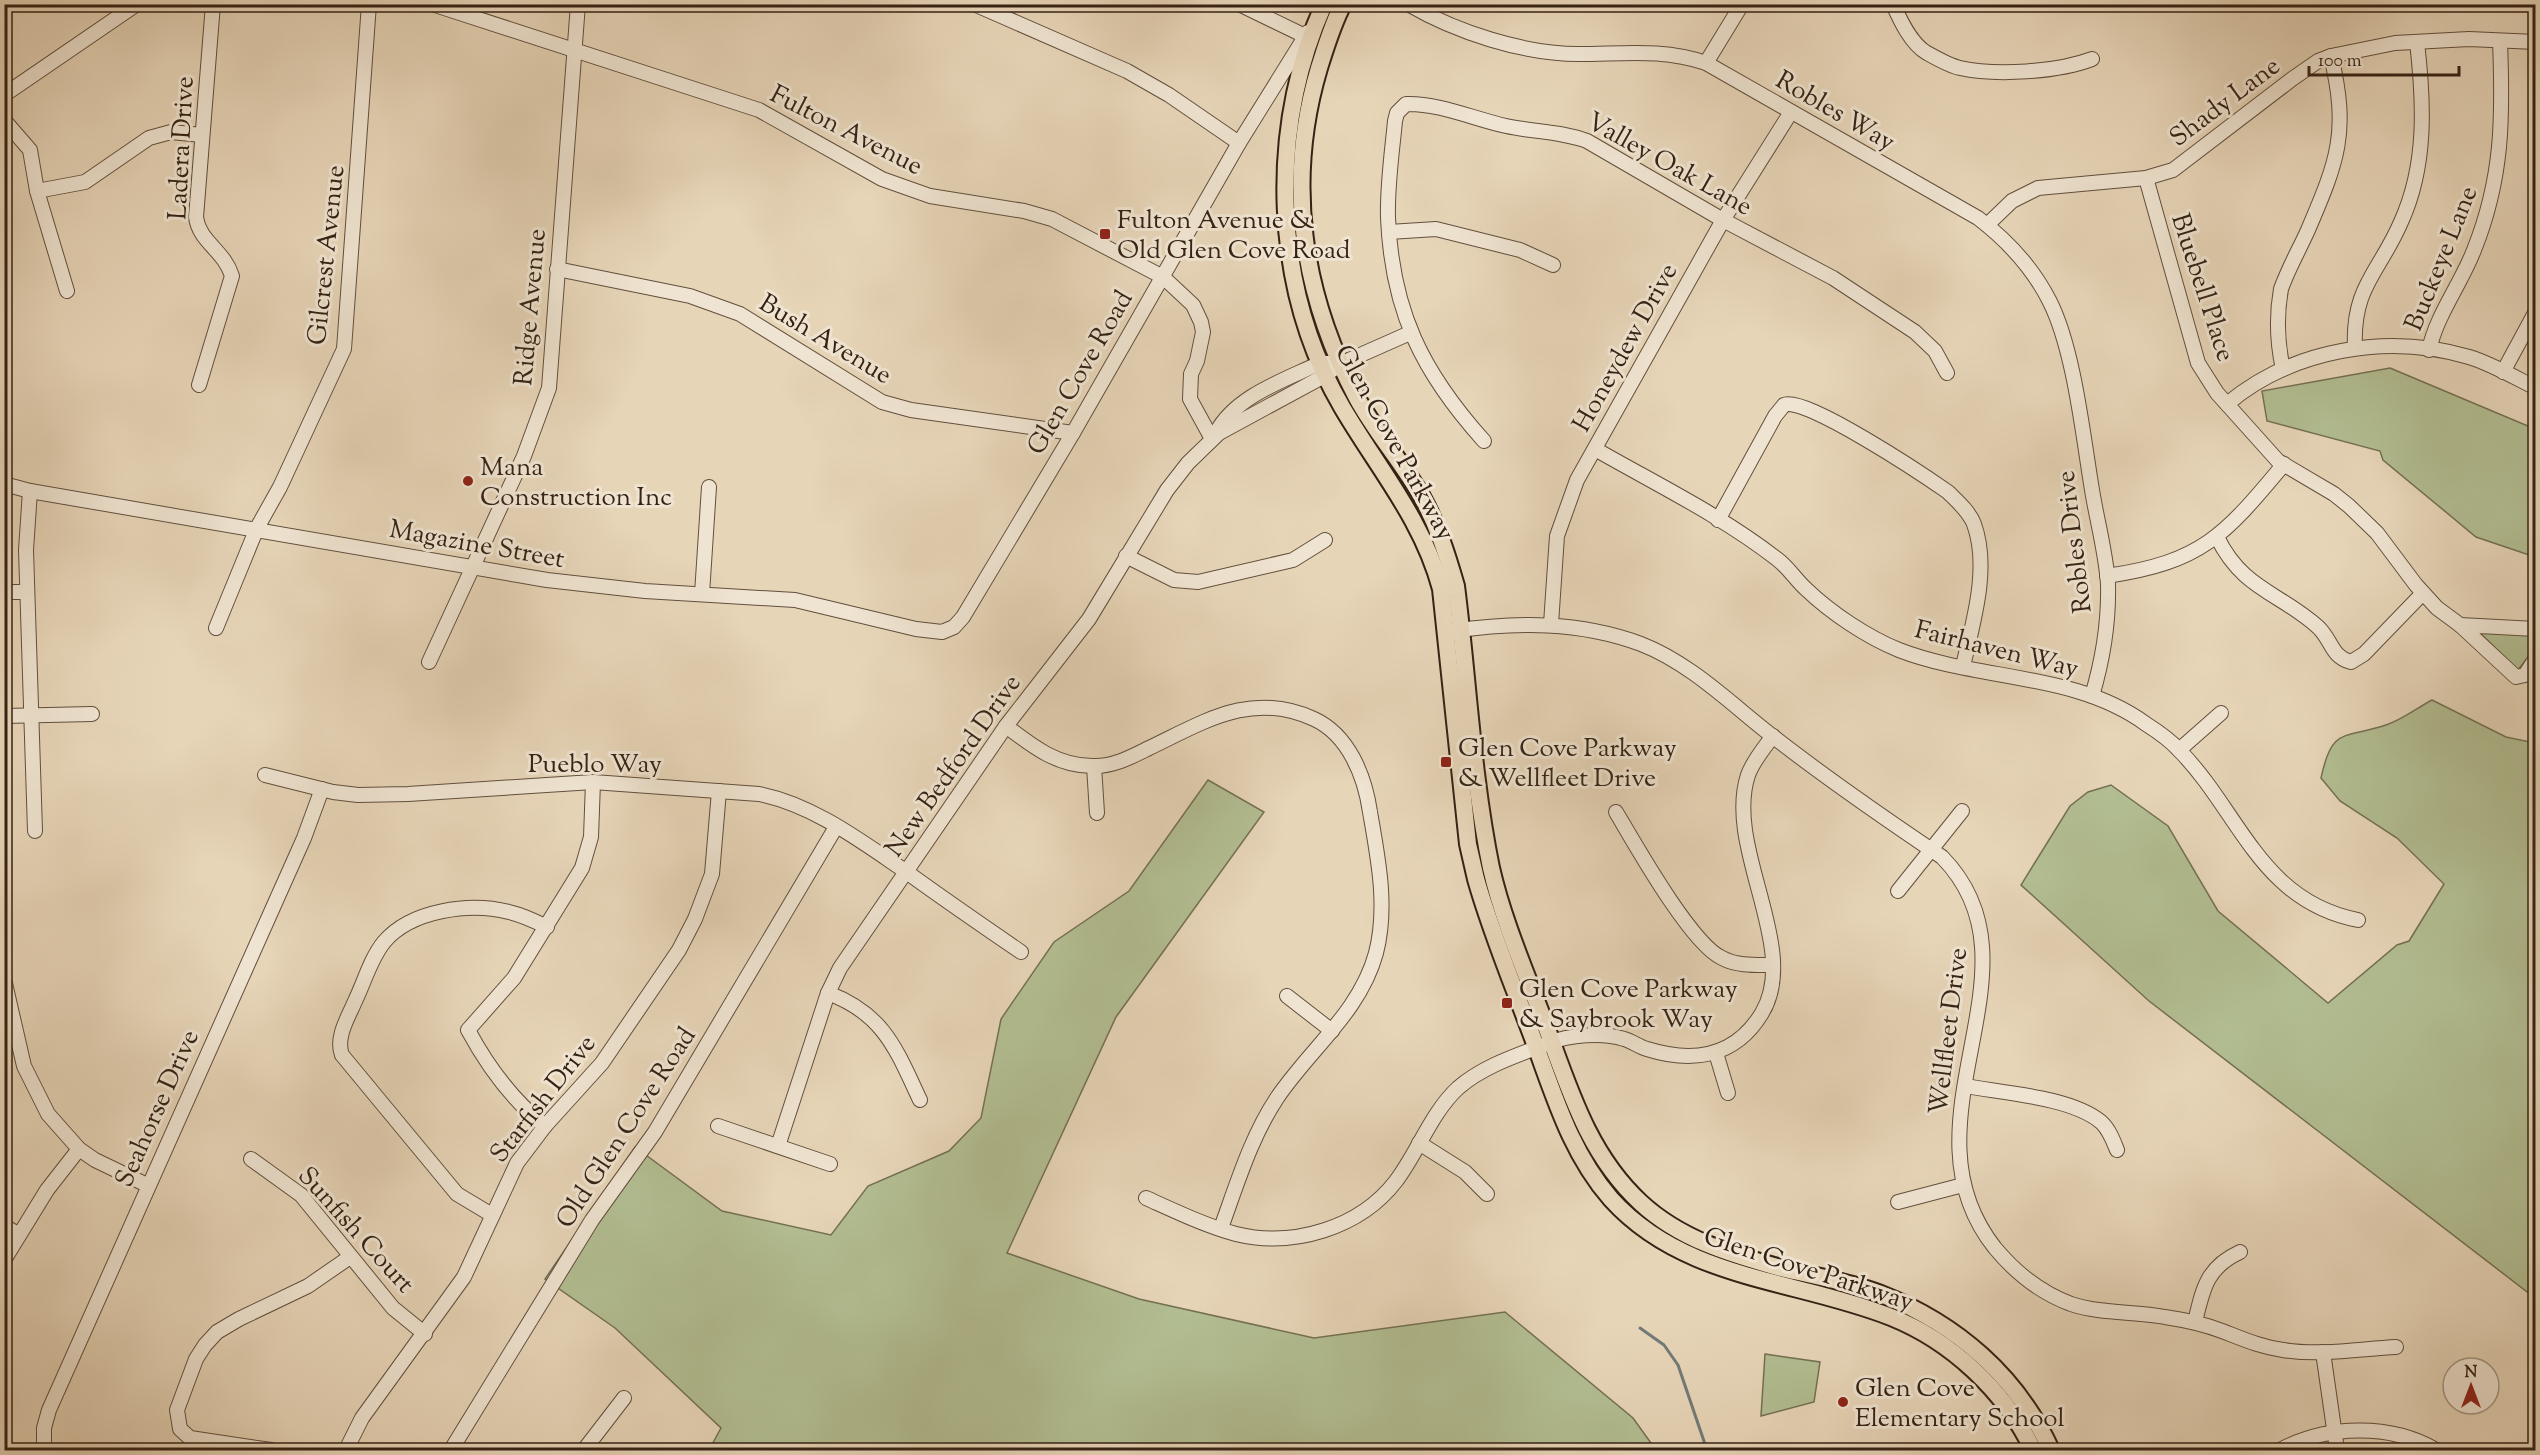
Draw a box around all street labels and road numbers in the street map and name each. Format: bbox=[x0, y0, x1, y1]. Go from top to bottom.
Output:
street label: Shady Lane bbox=[2162, 49, 2289, 157]
street label: Robles Way bbox=[1768, 63, 1902, 161]
street label: Ladera Drive bbox=[160, 75, 205, 221]
street label: Fulton Avenue bbox=[763, 77, 929, 186]
street label: Valley Oak Lane bbox=[1579, 104, 1759, 226]
street label: Gilcrest Avenue bbox=[300, 163, 355, 347]
street label: Buckeye Lane bbox=[2396, 181, 2488, 337]
street label: Bluebell Place bbox=[2160, 209, 2243, 367]
street label: Ridge Avenue bbox=[506, 227, 557, 387]
street label: Honeydew Drive bbox=[1564, 257, 1688, 439]
street label: Glen Cove Road bbox=[1019, 284, 1143, 462]
street label: Bush Avenue bbox=[751, 286, 898, 394]
street label: Glen Cove Parkway bbox=[1325, 339, 1463, 548]
street label: Robles Drive bbox=[2048, 468, 2103, 615]
street label: Magazine Street bbox=[386, 512, 567, 579]
street label: Fairhaven Way bbox=[1911, 612, 2082, 689]
street label: New Bedford Drive bbox=[877, 668, 1031, 865]
street label: Pueblo Way bbox=[528, 747, 662, 784]
street label: Wellfleet Drive bbox=[1921, 946, 1978, 1117]
street label: Old Glen Cove Road bbox=[548, 1020, 706, 1236]
street label: Seahorse Drive bbox=[107, 1024, 210, 1194]
street label: Starfish Drive bbox=[482, 1028, 606, 1171]
street label: Sunfish Court bbox=[288, 1159, 422, 1302]
street label: Glen Cove Parkway bbox=[1699, 1219, 1918, 1322]

